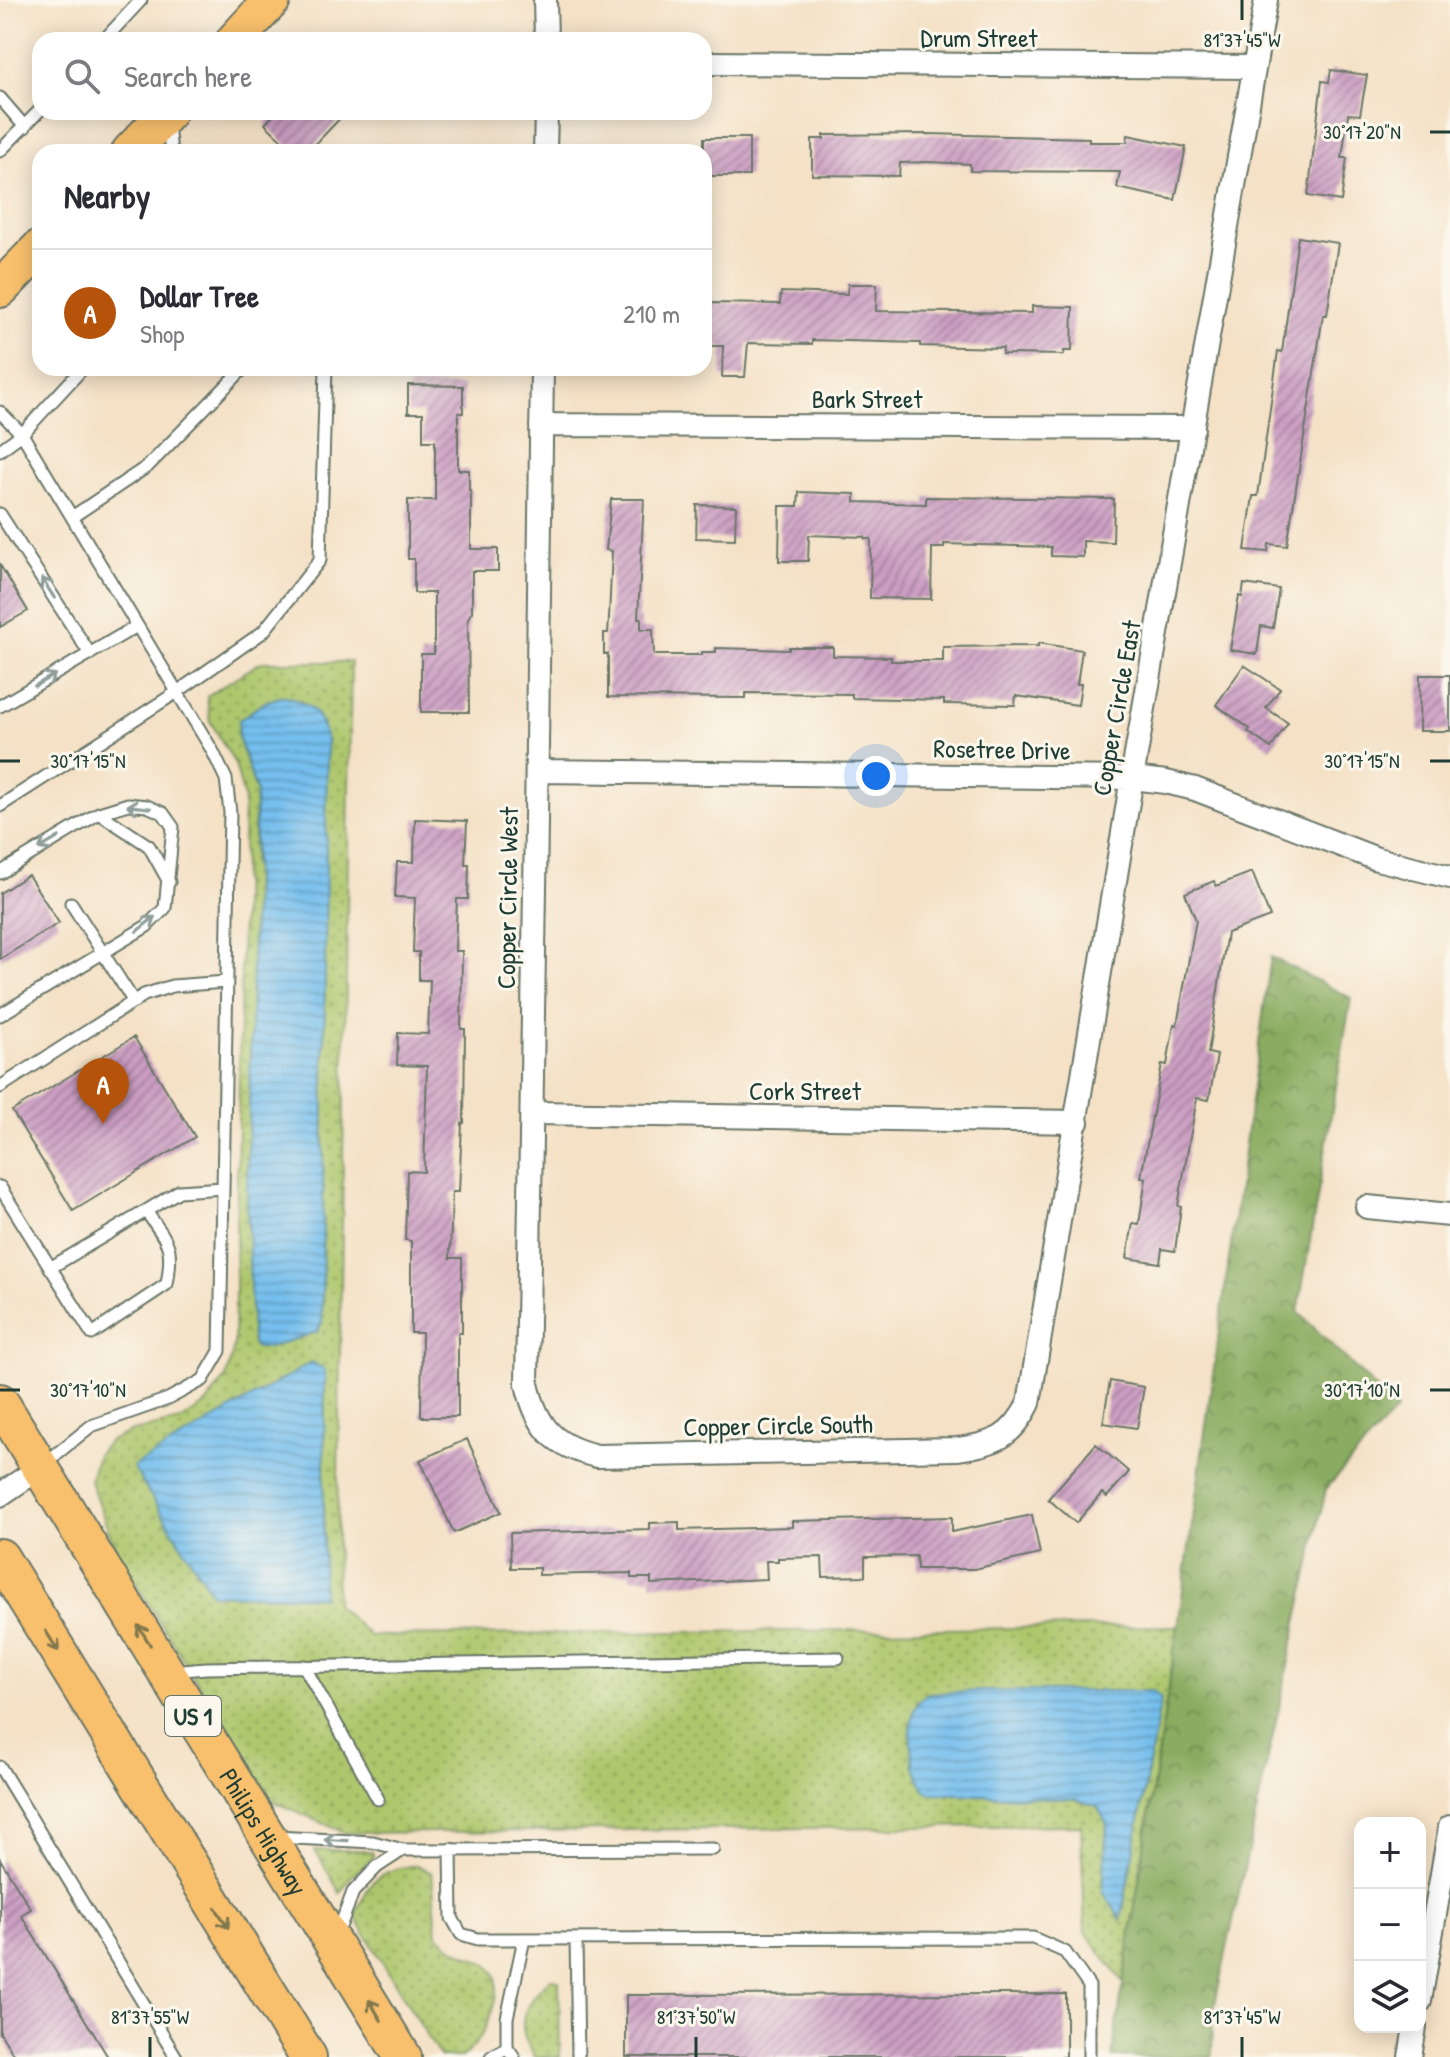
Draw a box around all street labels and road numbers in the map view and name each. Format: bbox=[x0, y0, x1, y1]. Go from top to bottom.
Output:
street label: Drum Street bbox=[921, 20, 1039, 55]
street label: Bark Street bbox=[812, 381, 923, 416]
street label: Copper Circle East bbox=[1083, 617, 1149, 798]
street label: Rosetree Drive bbox=[933, 730, 1071, 768]
street label: Copper Circle West bbox=[488, 806, 526, 989]
street label: Cork Street bbox=[749, 1073, 862, 1108]
street label: Copper Circle South bbox=[683, 1406, 873, 1444]
road number: US 1 bbox=[165, 1696, 221, 1736]
street label: Philips Highway bbox=[212, 1761, 316, 1901]

